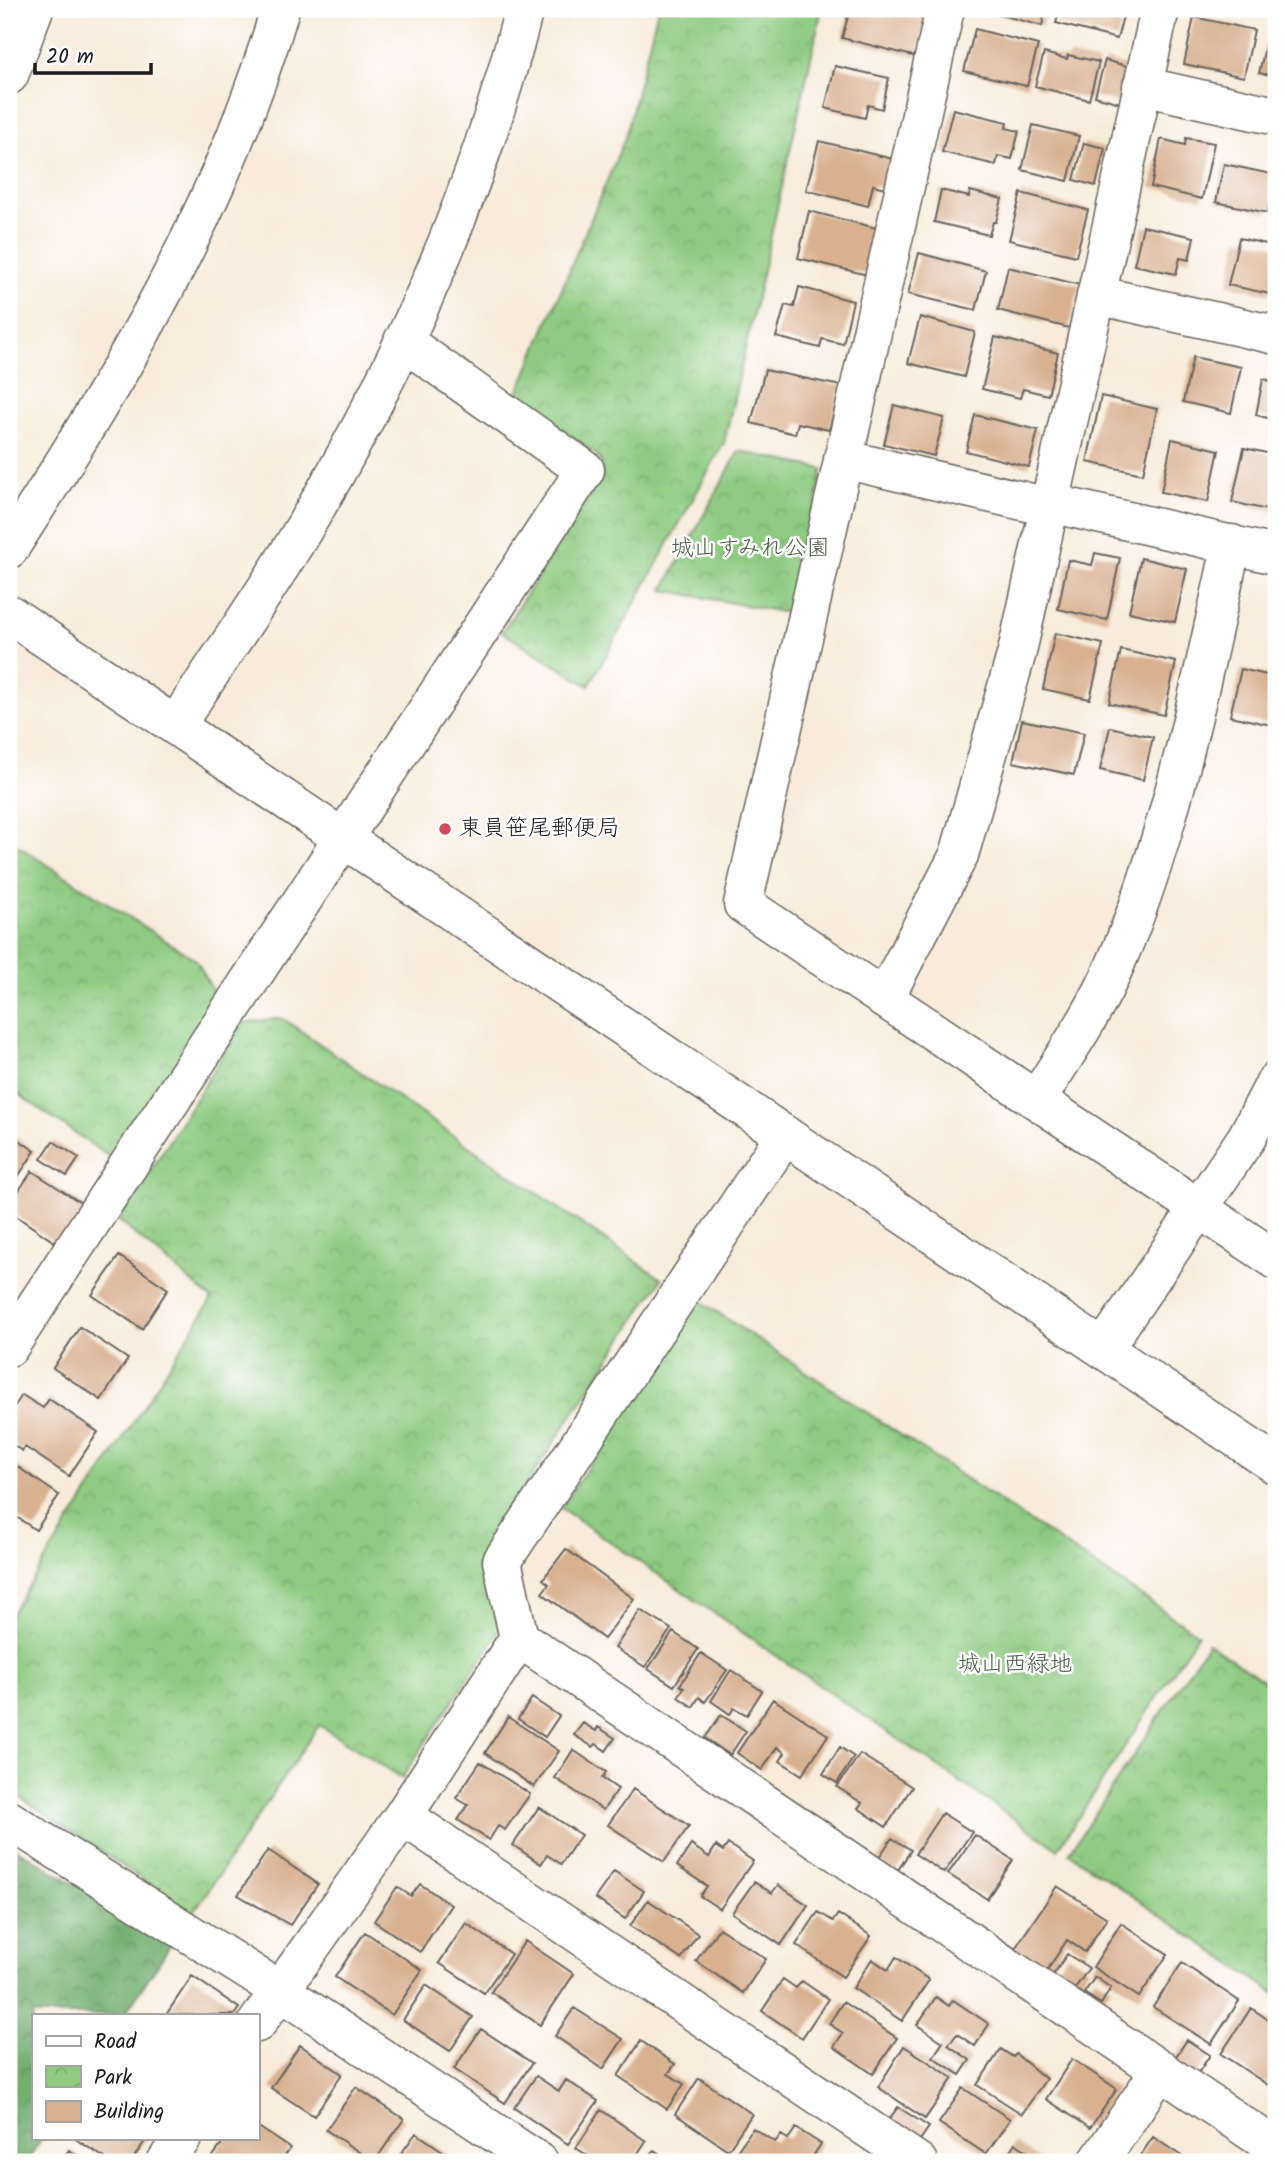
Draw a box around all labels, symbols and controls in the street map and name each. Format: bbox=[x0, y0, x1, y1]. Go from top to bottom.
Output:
scale bar bbox=[35, 32, 150, 76]
text: 20 m bbox=[46, 41, 94, 74]
park label: 城山すみれ公園 bbox=[670, 531, 830, 567]
place label: 東員笹尾郵便局 bbox=[459, 811, 620, 847]
marker: 東員笹尾郵便局 bbox=[437, 821, 453, 837]
park label: 城山西緑地 bbox=[958, 1647, 1073, 1683]
legend bbox=[32, 2014, 259, 2140]
text: Road bbox=[94, 2026, 137, 2059]
text: Park bbox=[94, 2062, 132, 2095]
text: Building bbox=[94, 2096, 164, 2129]

